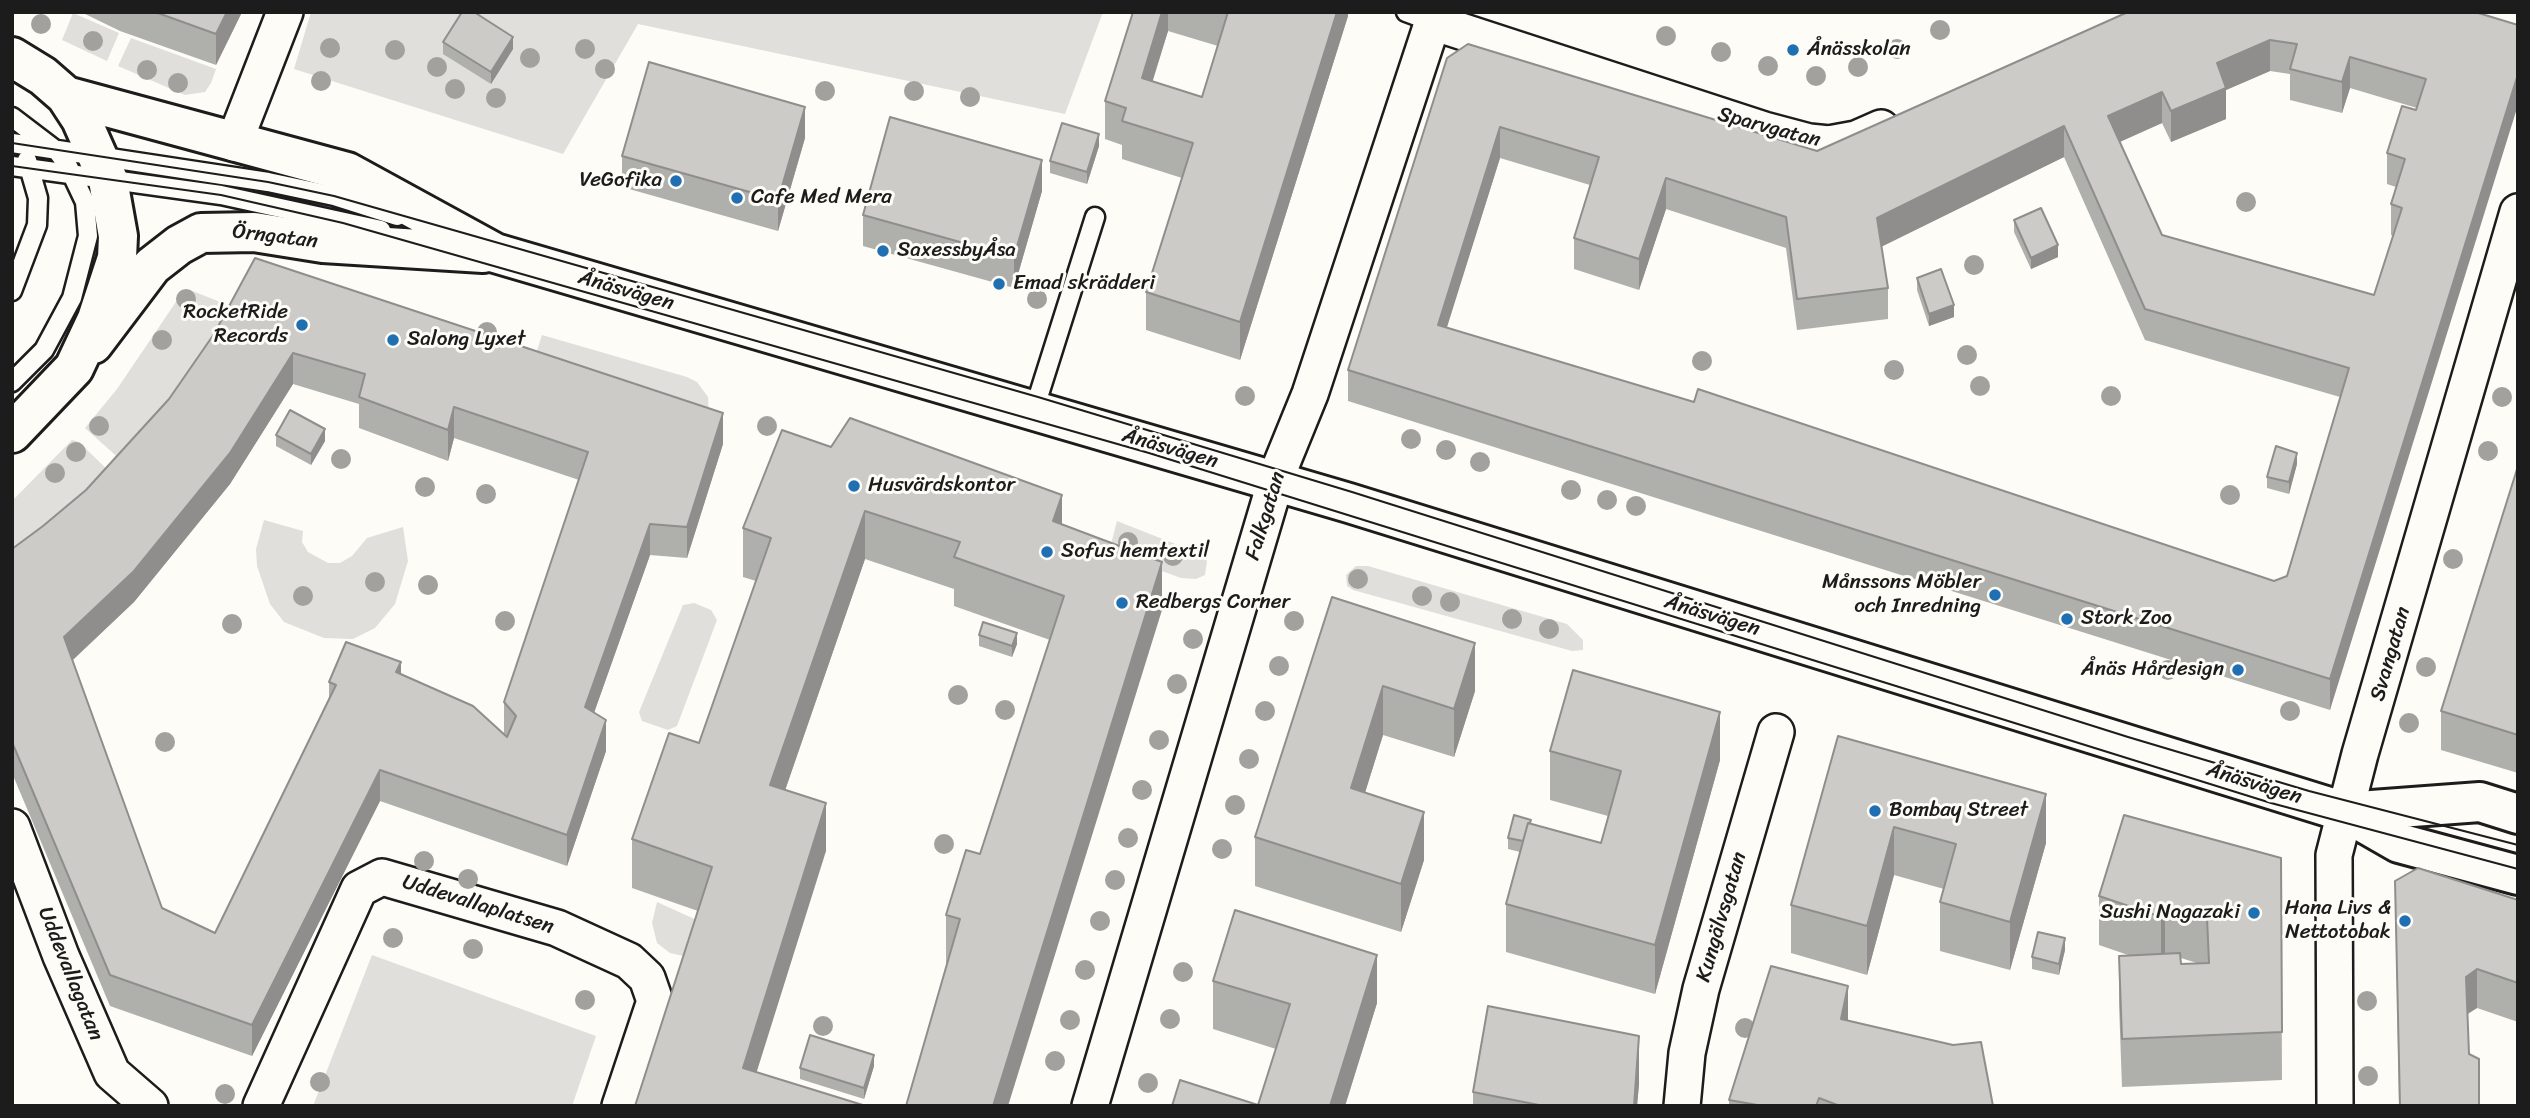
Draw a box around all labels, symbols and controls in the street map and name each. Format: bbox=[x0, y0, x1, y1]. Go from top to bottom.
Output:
place label: Ånässkolan bbox=[1807, 37, 1911, 63]
marker: Ånässkolan bbox=[1785, 42, 1801, 58]
street label: Sparvgatan bbox=[1715, 102, 1823, 154]
place label: VeGofika bbox=[579, 168, 662, 194]
marker: VeGofika bbox=[668, 173, 684, 189]
place label: Cafe Med Mera bbox=[751, 185, 892, 211]
marker: Cafe Med Mera bbox=[729, 190, 745, 206]
street label: Örngatan bbox=[231, 219, 319, 255]
place label: SaxessbyÅsa bbox=[897, 238, 1016, 264]
marker: SaxessbyÅsa bbox=[875, 243, 891, 259]
street label: Ånäsvägen bbox=[575, 265, 677, 317]
place label: Emad skrädderi bbox=[1013, 271, 1155, 297]
marker: Emad skrädderi bbox=[991, 276, 1007, 292]
place label: RocketRide Records bbox=[183, 300, 288, 350]
marker: RocketRide Records bbox=[294, 317, 310, 333]
place label: Salong Lyxet bbox=[407, 327, 525, 353]
marker: Salong Lyxet bbox=[385, 332, 401, 348]
street label: Ånäsvägen bbox=[1119, 423, 1221, 475]
street label: Falkgatan bbox=[1241, 469, 1291, 563]
place label: Husvärdskontor bbox=[868, 473, 1015, 499]
marker: Husvärdskontor bbox=[846, 478, 862, 494]
place label: Sofus hemtextil bbox=[1061, 539, 1209, 565]
marker: Sofus hemtextil bbox=[1039, 544, 1055, 560]
place label: Månssons Möbler och Inredning bbox=[1822, 570, 1981, 620]
marker: Månssons Möbler och Inredning bbox=[1987, 587, 2003, 603]
place label: Redbergs Corner bbox=[1136, 590, 1290, 616]
street label: Ånäsvägen bbox=[1661, 590, 1763, 642]
marker: Redbergs Corner bbox=[1114, 595, 1130, 611]
street label: Svangatan bbox=[2366, 604, 2416, 704]
place label: Stork Zoo bbox=[2081, 606, 2172, 632]
marker: Stork Zoo bbox=[2059, 611, 2075, 627]
place label: Ånäs Hårdesign bbox=[2081, 657, 2224, 683]
marker: Ånäs Hårdesign bbox=[2230, 662, 2246, 678]
street label: Ånäsvägen bbox=[2203, 758, 2305, 810]
place label: Bombay Street bbox=[1889, 798, 2028, 824]
marker: Bombay Street bbox=[1867, 803, 1883, 819]
street label: Kungälvsgatan bbox=[1691, 849, 1753, 985]
street label: Uddevallaplatsen bbox=[399, 870, 557, 940]
place label: Hana Livs & Nettotobak bbox=[2285, 896, 2391, 946]
place label: Sushi Nagazaki bbox=[2100, 900, 2240, 926]
street label: Uddevallagatan bbox=[32, 904, 108, 1044]
marker: Sushi Nagazaki bbox=[2246, 905, 2262, 921]
marker: Hana Livs & Nettotobak bbox=[2397, 913, 2413, 929]

